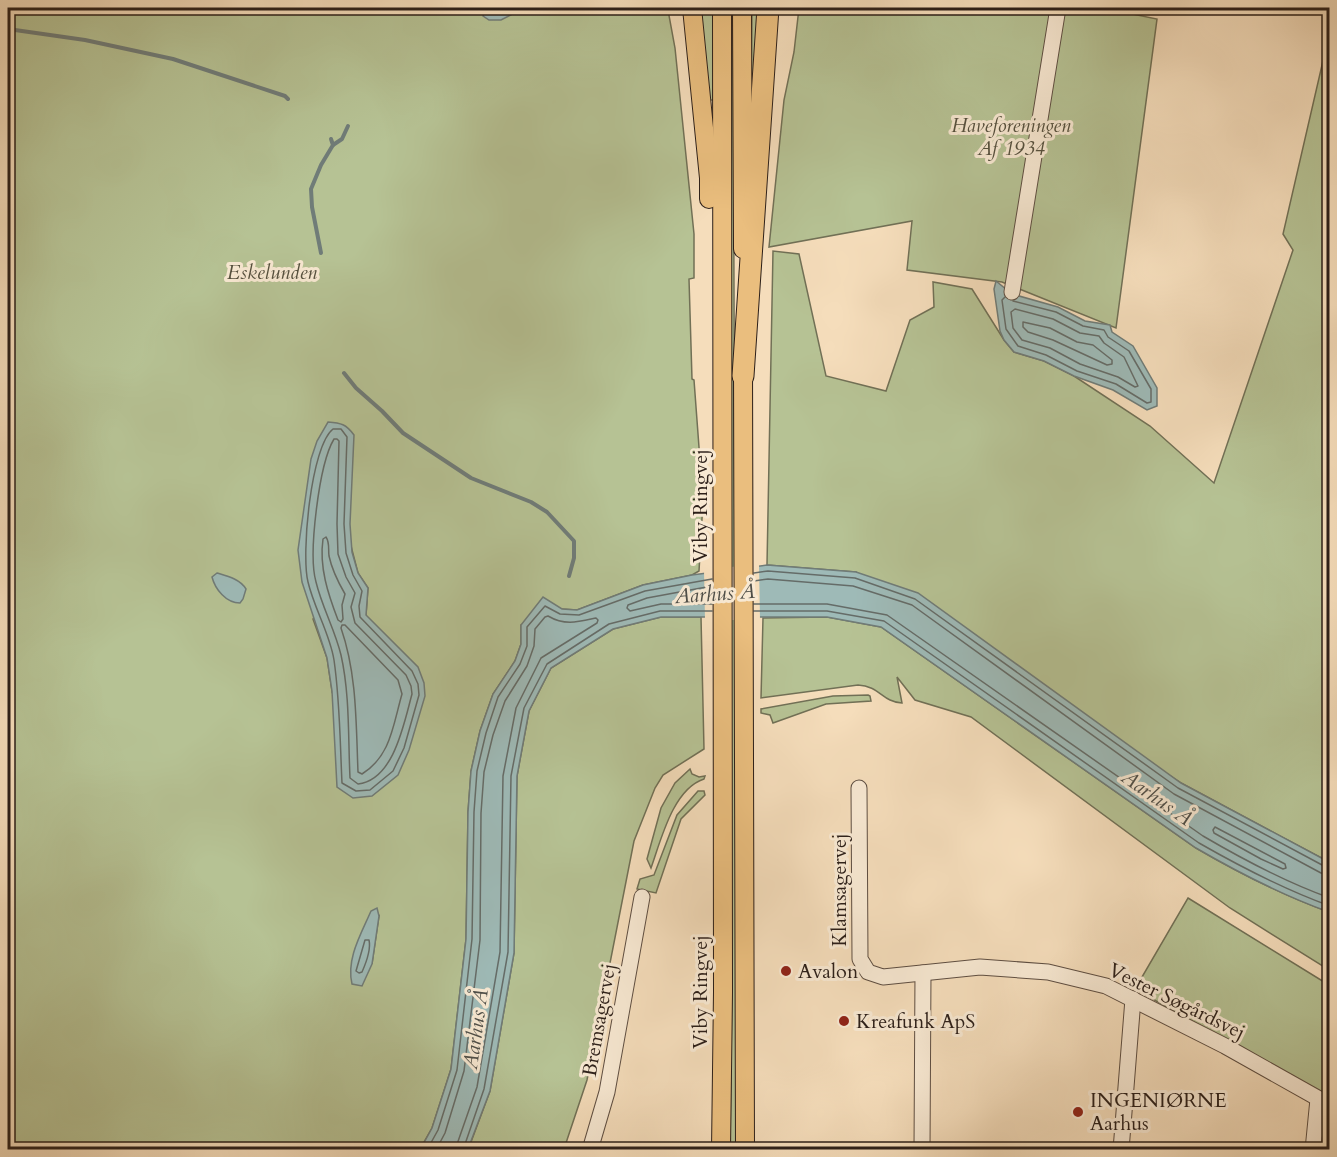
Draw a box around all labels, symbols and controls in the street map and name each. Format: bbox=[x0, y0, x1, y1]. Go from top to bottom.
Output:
park label: Haveforeningen Af 1934 bbox=[951, 112, 1071, 162]
park label: Eskelunden bbox=[227, 259, 317, 286]
street label: Viby Ringvej bbox=[687, 449, 714, 563]
water label: Aarhus Å bbox=[672, 577, 757, 611]
water label: Aarhus Å bbox=[1115, 762, 1199, 833]
street label: Klamsagervej bbox=[826, 833, 853, 947]
street label: Viby Ringvej bbox=[687, 935, 714, 1049]
street label: Vester Søgårdsvej bbox=[1104, 956, 1250, 1046]
place label: Avalon bbox=[798, 958, 859, 985]
street label: Bremsagervej bbox=[576, 961, 622, 1079]
marker: Avalon bbox=[779, 964, 793, 978]
water label: Aarhus Å bbox=[456, 987, 496, 1072]
place label: Kreafunk ApS bbox=[856, 1008, 975, 1035]
marker: Kreafunk ApS bbox=[837, 1014, 851, 1028]
place label: INGENIØRNE Aarhus bbox=[1090, 1087, 1227, 1137]
marker: INGENIØRNE Aarhus bbox=[1071, 1105, 1085, 1119]

